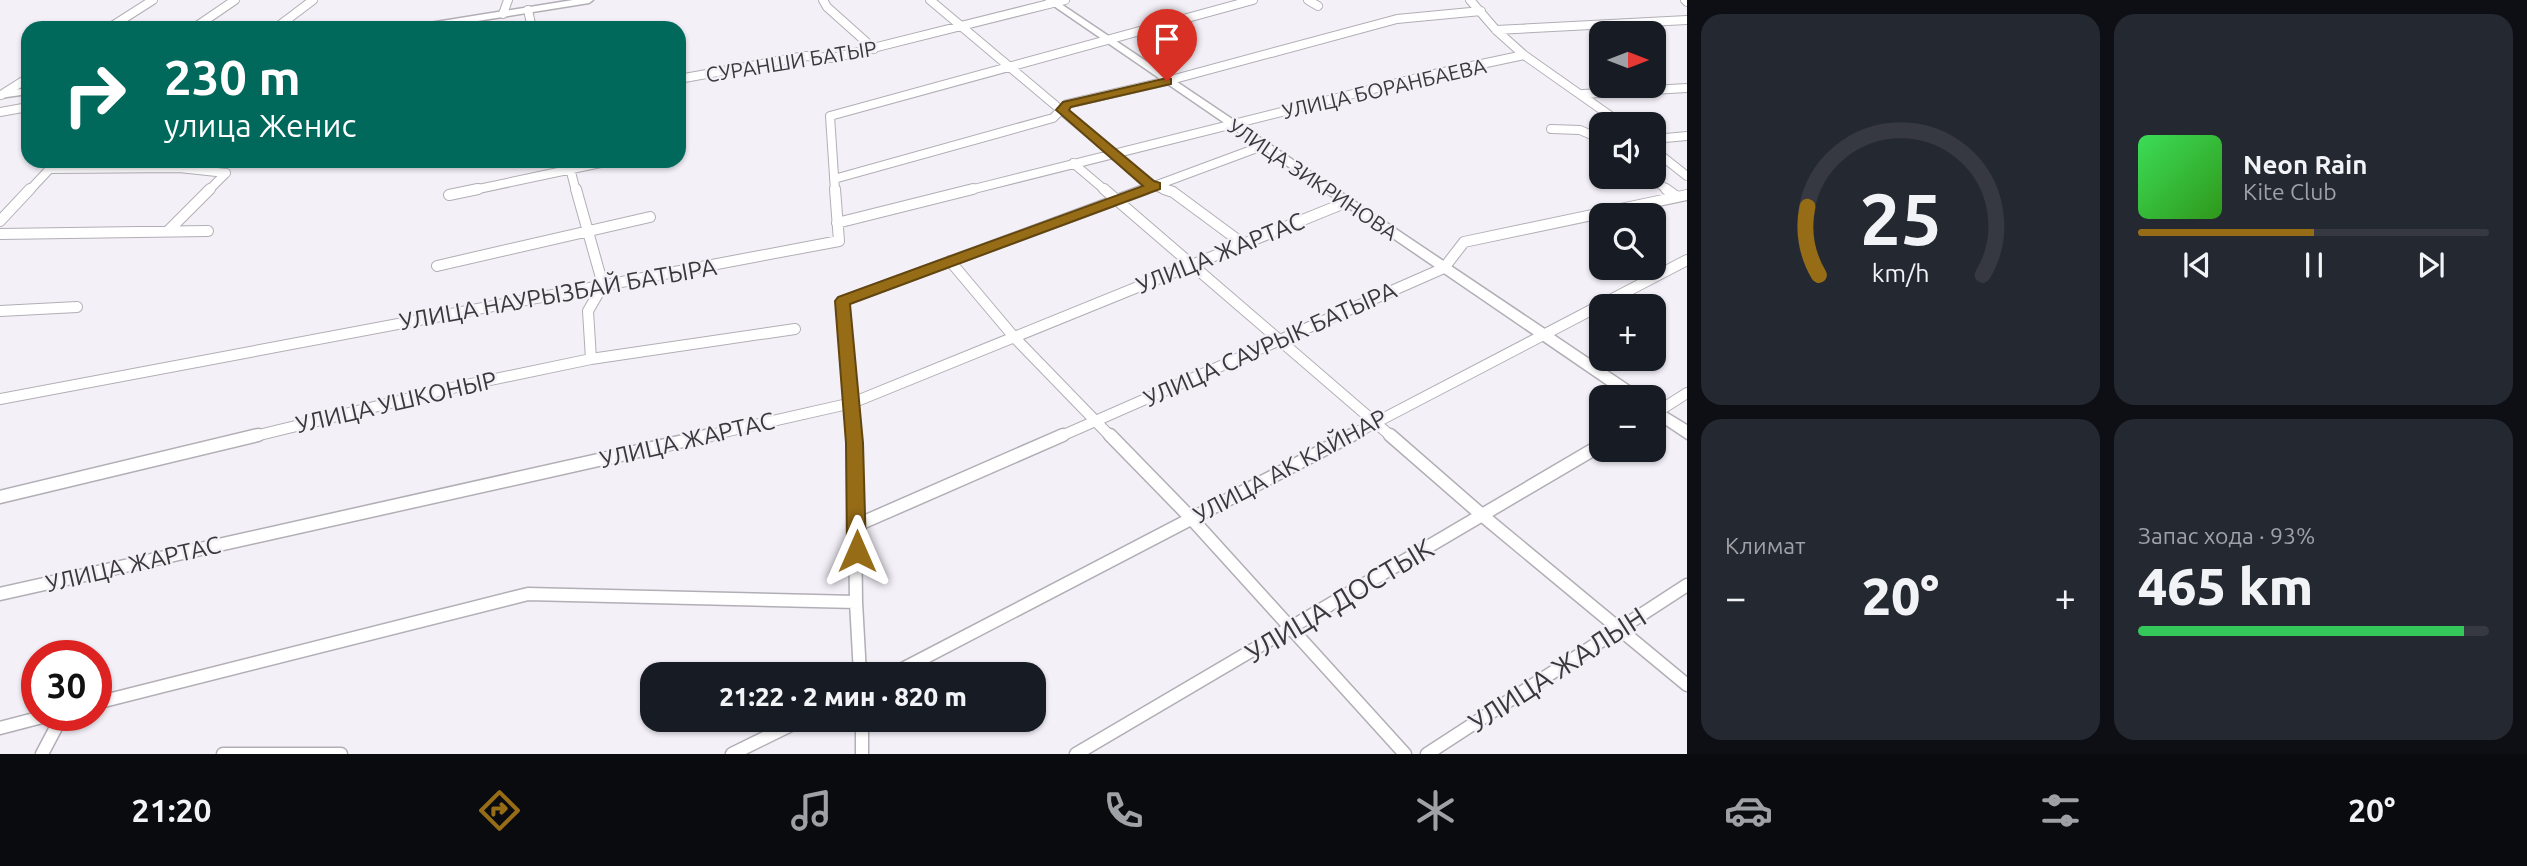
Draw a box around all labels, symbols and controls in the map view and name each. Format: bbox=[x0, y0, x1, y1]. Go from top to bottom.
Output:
pin bbox=[1137, 9, 1197, 81]
icon: arrive bbox=[1148, 20, 1186, 58]
north arrow bbox=[1589, 21, 1666, 98]
map controls bbox=[1589, 21, 1666, 462]
street label: СУРАНШИ БАТЫР bbox=[704, 36, 878, 86]
icon: right bbox=[49, 49, 140, 140]
text: 230 m bbox=[164, 49, 301, 104]
street label: УЛИЦА БОРАНБАЕВА bbox=[1280, 53, 1489, 123]
text: улица Женис bbox=[164, 107, 356, 143]
button: sound bbox=[1589, 112, 1666, 189]
street label: УЛИЦА ЗИКРИНОВА bbox=[1224, 113, 1403, 245]
text: Neon Rain bbox=[2243, 150, 2368, 179]
text: 25 bbox=[1859, 178, 1942, 260]
text: Kite Club bbox=[2243, 179, 2337, 204]
button: search bbox=[1589, 203, 1666, 280]
street label: УЛИЦА ЖАРТАС bbox=[1132, 207, 1308, 299]
icon: previous bbox=[2178, 246, 2216, 284]
icon: pause bbox=[2295, 246, 2333, 284]
icon: next bbox=[2412, 246, 2450, 284]
street label: УЛИЦА НАУРЫЗБАЙ БАТЫРА bbox=[397, 252, 719, 335]
text: km/h bbox=[1872, 259, 1929, 287]
street label: УЛИЦА САУРЫК БАТЫРА bbox=[1139, 276, 1401, 412]
button: + bbox=[1589, 294, 1666, 371]
street label: УЛИЦА УШКОНЫР bbox=[293, 366, 499, 438]
button: − bbox=[1589, 385, 1666, 462]
street label: УЛИЦА АК КАЙНАР bbox=[1188, 403, 1391, 528]
street label: УЛИЦА ЖАРТАС bbox=[597, 407, 777, 473]
position arrow bbox=[820, 514, 894, 588]
text: Запас хода · 93% bbox=[2138, 523, 2315, 548]
street label: УЛИЦА ЖАРТАС bbox=[43, 531, 223, 597]
street label: УЛИЦА ДОСТЫК bbox=[1240, 532, 1438, 668]
text: Климат bbox=[1725, 533, 1805, 558]
text: 465 km bbox=[2138, 557, 2313, 615]
text: 20° bbox=[1862, 567, 1939, 625]
text: − bbox=[1725, 576, 1746, 618]
text: + bbox=[2055, 576, 2076, 618]
street label: УЛИЦА ЖАЛЫН bbox=[1463, 600, 1651, 738]
speed limit sign: 30 bbox=[21, 640, 112, 731]
text: 21:22 · 2 мин · 820 m bbox=[719, 682, 967, 711]
icon: directions bbox=[475, 786, 524, 835]
icon: music bbox=[787, 786, 836, 835]
icon: phone bbox=[1099, 786, 1148, 835]
icon: climate bbox=[1411, 786, 1460, 835]
icon: car bbox=[1724, 786, 1773, 835]
icon: filters bbox=[2036, 786, 2085, 835]
text: 21:20 bbox=[132, 792, 212, 828]
text: 20° bbox=[2348, 792, 2395, 828]

